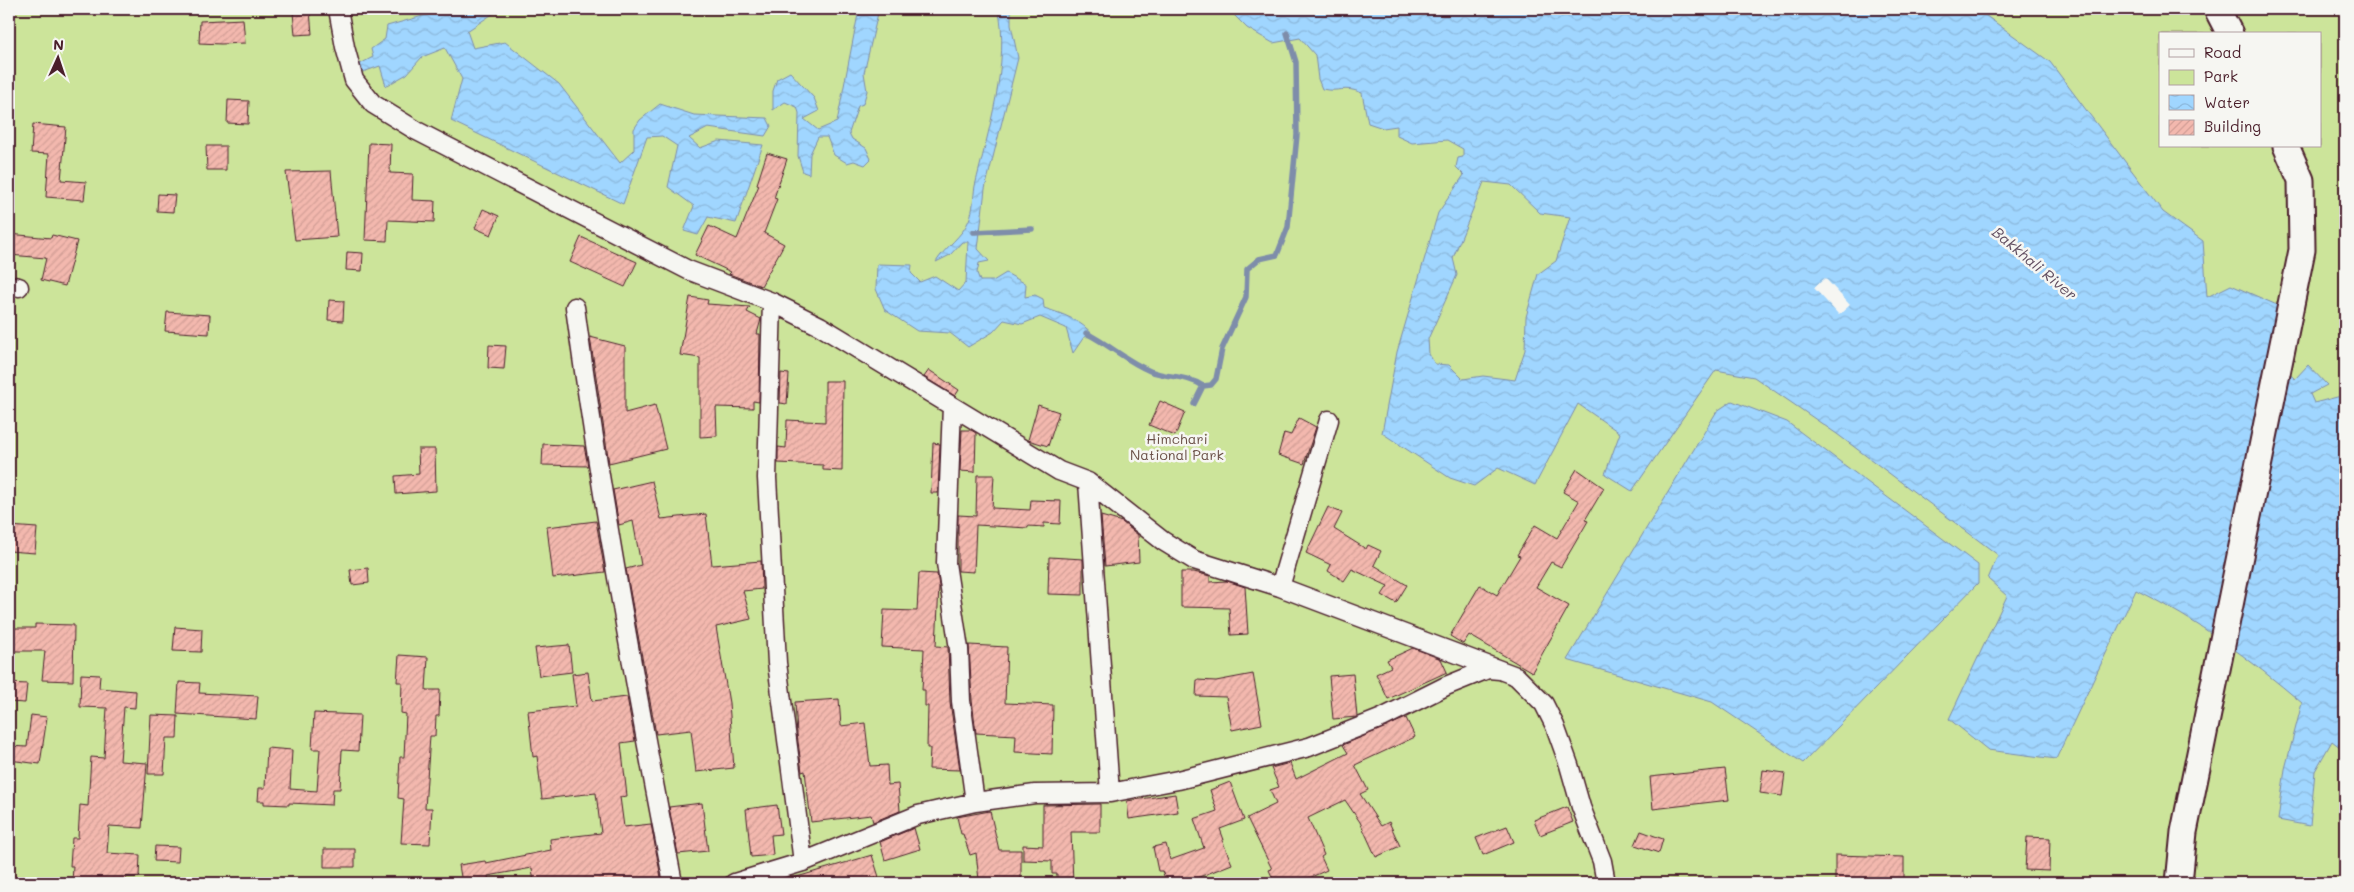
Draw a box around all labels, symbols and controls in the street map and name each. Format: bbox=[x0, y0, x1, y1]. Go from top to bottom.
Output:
north arrow bbox=[32, 32, 82, 82]
legend bbox=[2159, 32, 2322, 148]
text: N bbox=[53, 35, 65, 54]
text: Road bbox=[2204, 42, 2241, 62]
text: Park bbox=[2204, 66, 2238, 86]
text: Water bbox=[2204, 92, 2250, 112]
text: Building bbox=[2204, 116, 2261, 136]
water label: Bakkhali River bbox=[1989, 222, 2082, 305]
park label: Himchari National Park bbox=[1130, 429, 1224, 464]

